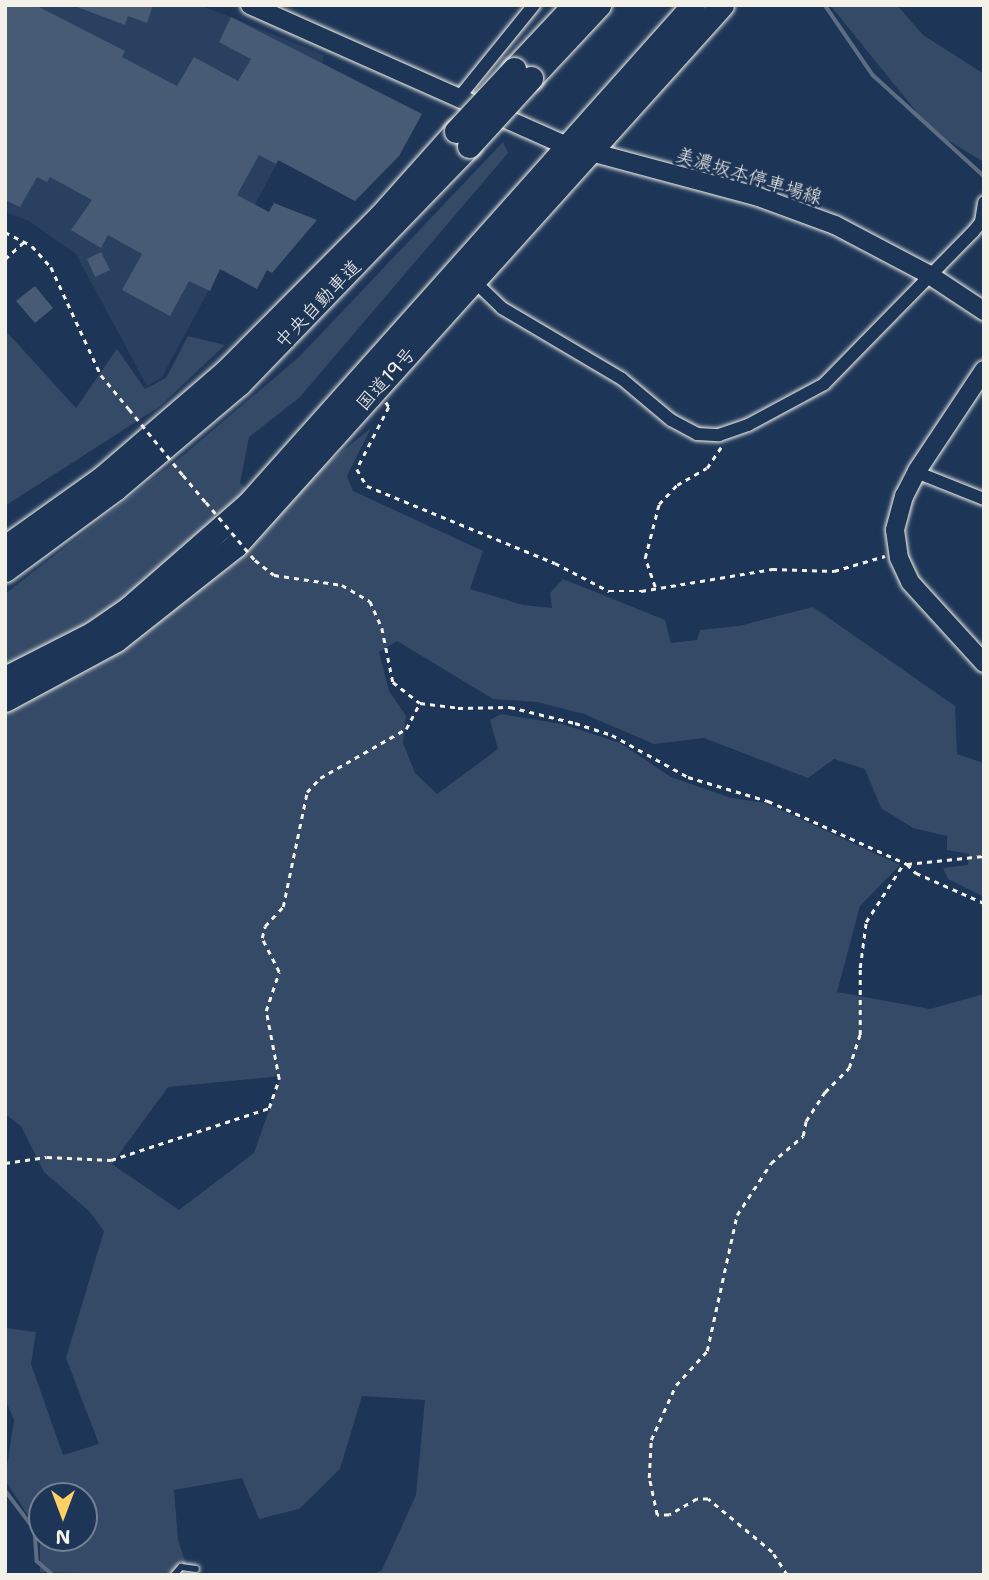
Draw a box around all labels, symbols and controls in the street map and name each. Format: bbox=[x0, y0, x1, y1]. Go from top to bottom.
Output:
street label: 美濃坂本停車場線 bbox=[673, 143, 825, 209]
street label: 中央自動車道 bbox=[270, 255, 366, 353]
street label: 国道19号 bbox=[352, 343, 420, 415]
north arrow bbox=[28, 1482, 98, 1552]
text: N bbox=[55, 1524, 71, 1549]

